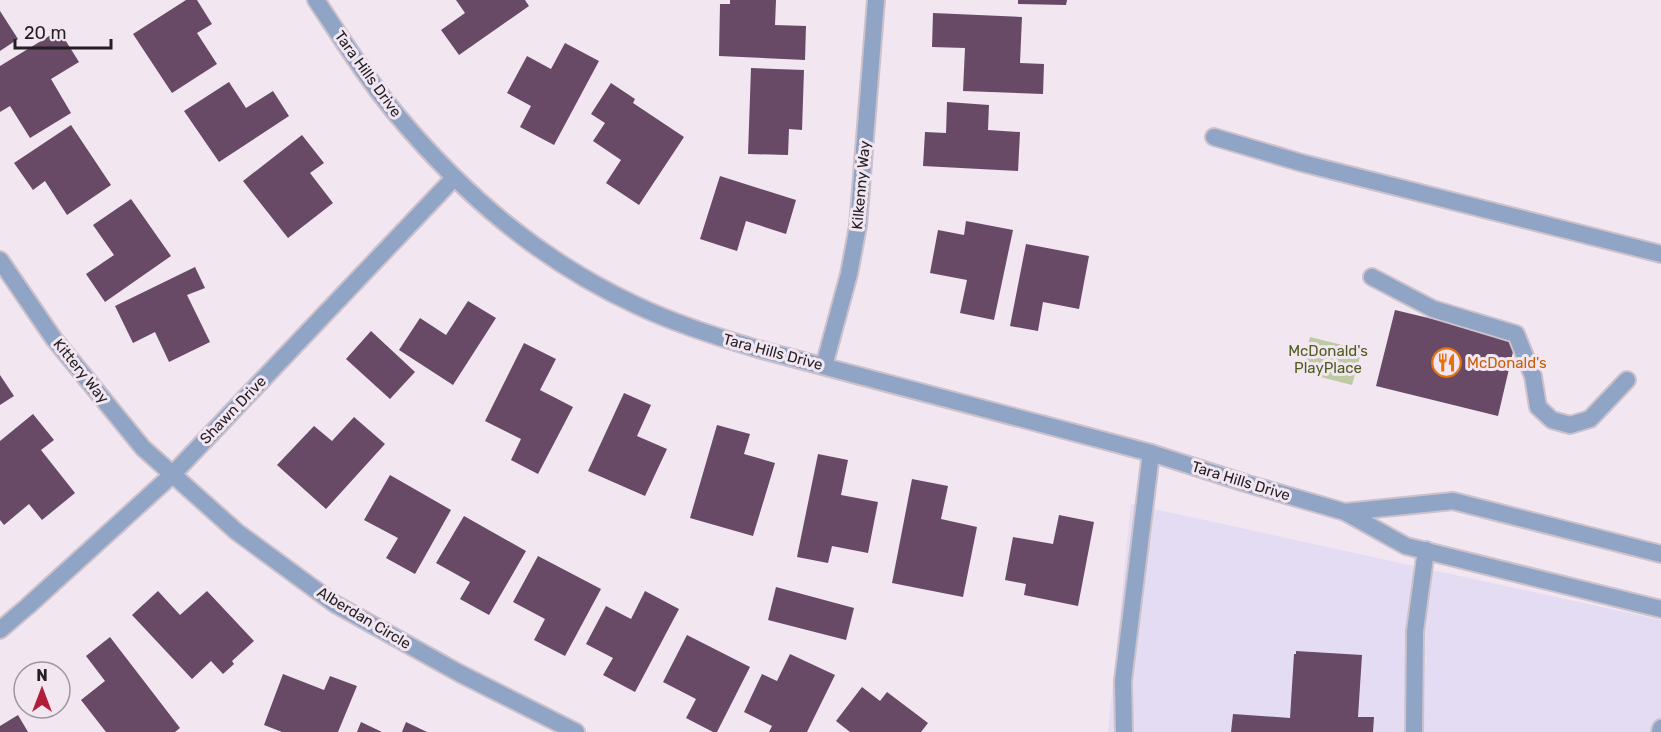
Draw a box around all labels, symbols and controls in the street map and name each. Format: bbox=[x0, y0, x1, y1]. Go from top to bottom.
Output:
scale bar bbox=[15, 12, 111, 50]
text: 20 m bbox=[24, 22, 66, 44]
street label: Tara Hills Drive bbox=[331, 27, 405, 121]
street label: Kilkenny Way bbox=[848, 140, 874, 230]
street label: Tara Hills Drive bbox=[721, 330, 825, 374]
street label: Kittery Way bbox=[50, 335, 112, 407]
park label: McDonald's PlayPlace bbox=[1288, 342, 1368, 377]
restaurant icon: McDonald's bbox=[1430, 347, 1462, 379]
place label: McDonald's bbox=[1467, 354, 1547, 372]
street label: Shawn Drive bbox=[196, 372, 270, 448]
street label: Tara Hills Drive bbox=[1190, 457, 1292, 505]
street label: Alberdan Circle bbox=[314, 583, 414, 653]
north arrow bbox=[12, 660, 72, 720]
text: N bbox=[36, 666, 48, 685]

